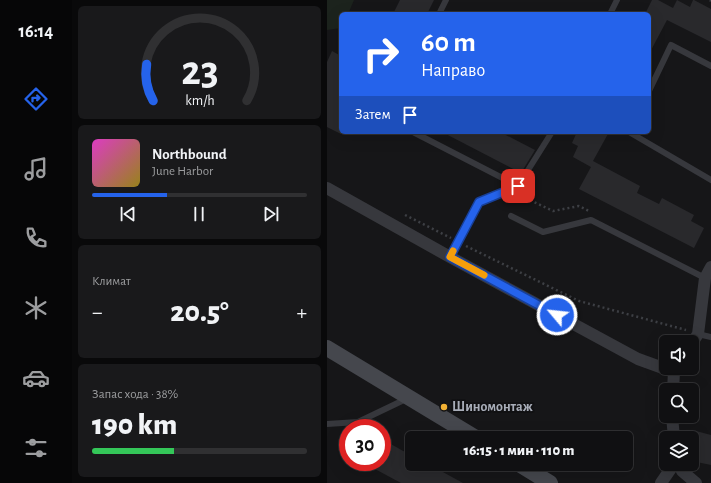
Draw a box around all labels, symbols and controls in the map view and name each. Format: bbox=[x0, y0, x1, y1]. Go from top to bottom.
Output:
text: 16:14 bbox=[19, 23, 53, 41]
icon: right bbox=[355, 28, 407, 80]
text: 60 m bbox=[421, 29, 476, 57]
text: 23 bbox=[181, 50, 218, 91]
text: Направо bbox=[421, 62, 485, 80]
icon: directions bbox=[22, 85, 50, 113]
text: km/h bbox=[185, 93, 214, 107]
icon: arrive bbox=[399, 104, 421, 126]
text: Затем bbox=[355, 107, 391, 122]
text: Northbound bbox=[152, 147, 227, 162]
icon: music bbox=[22, 155, 50, 183]
text: June Harbor bbox=[152, 165, 213, 178]
pin bbox=[501, 169, 535, 203]
icon: arrive bbox=[507, 175, 529, 197]
icon: previous bbox=[117, 203, 139, 225]
icon: pause bbox=[188, 203, 210, 225]
icon: next bbox=[260, 203, 282, 225]
icon: phone bbox=[22, 224, 50, 252]
text: Климат bbox=[92, 275, 131, 288]
icon: climate bbox=[22, 294, 50, 322]
position arrow bbox=[536, 294, 578, 336]
text: 20.5° bbox=[170, 297, 229, 327]
text: − bbox=[92, 301, 103, 323]
text: + bbox=[296, 301, 307, 323]
map controls bbox=[659, 335, 699, 471]
button: sound bbox=[659, 335, 699, 375]
icon: car bbox=[22, 364, 50, 392]
button: search bbox=[659, 383, 699, 423]
text: Запас хода · 38% bbox=[92, 388, 178, 401]
place label: Шиномонтаж bbox=[452, 400, 533, 414]
marker: Шиномонтаж bbox=[439, 402, 449, 412]
text: 190 km bbox=[92, 410, 177, 440]
speed limit sign: 30 bbox=[339, 419, 391, 471]
button: layers bbox=[659, 431, 699, 471]
icon: filters bbox=[22, 434, 50, 462]
text: 16:15 · 1 мин · 110 m bbox=[463, 443, 575, 458]

